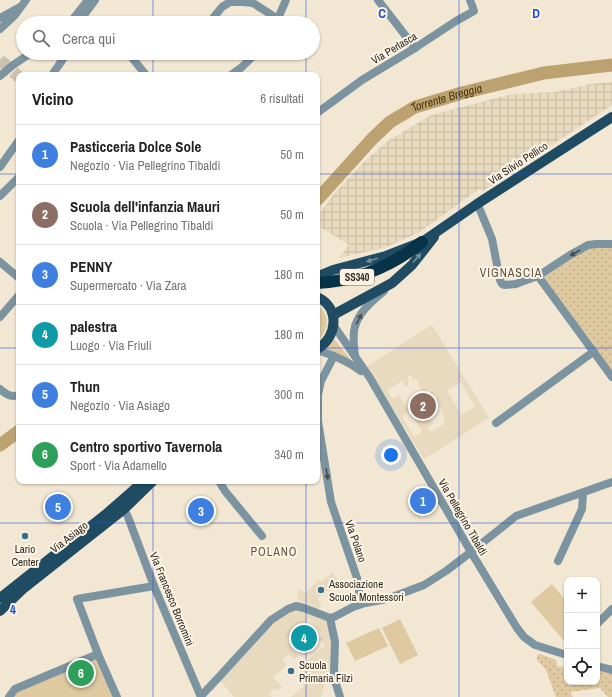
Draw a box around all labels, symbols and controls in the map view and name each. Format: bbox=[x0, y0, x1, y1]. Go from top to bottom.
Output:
text: C bbox=[378, 5, 386, 22]
text: D bbox=[532, 5, 540, 22]
search box bbox=[16, 16, 320, 60]
icon: search bbox=[30, 27, 52, 49]
text: Cerca qui bbox=[62, 28, 115, 49]
street label: Via Perlasca bbox=[369, 29, 419, 67]
water label: Torrente Breggia bbox=[408, 80, 484, 116]
text: Vicino bbox=[32, 87, 74, 110]
text: 6 risultati bbox=[260, 90, 304, 107]
text: Pasticceria Dolce Sole bbox=[70, 136, 201, 157]
street label: Via Silvio Pellico bbox=[486, 139, 550, 187]
text: 1 bbox=[42, 146, 48, 163]
text: 50 m bbox=[280, 146, 304, 163]
text: Negozio · Via Pellegrino Tibaldi bbox=[70, 157, 221, 174]
text: Scuola dell'infanzia Mauri bbox=[70, 196, 220, 217]
text: 2 bbox=[42, 206, 48, 223]
text: 50 m bbox=[280, 206, 304, 223]
text: Scuola · Via Pellegrino Tibaldi bbox=[70, 217, 213, 234]
one-way arrow bbox=[569, 249, 581, 256]
one-way arrow bbox=[413, 253, 422, 264]
text: PENNY bbox=[70, 256, 112, 277]
one-way arrow bbox=[366, 257, 378, 263]
district label: VIGNASCIA bbox=[480, 265, 542, 281]
text: 3 bbox=[42, 266, 48, 283]
text: 180 m bbox=[274, 266, 304, 283]
road number: SS340 bbox=[340, 269, 374, 285]
text: Supermercato · Via Zara bbox=[70, 277, 187, 294]
one-way arrow bbox=[356, 314, 362, 325]
text: palestra bbox=[70, 316, 117, 337]
text: 4 bbox=[42, 326, 48, 343]
text: 180 m bbox=[274, 326, 304, 343]
text: Luogo · Via Friuli bbox=[70, 337, 152, 354]
text: Thun bbox=[70, 376, 100, 397]
text: 5 bbox=[42, 386, 48, 403]
text: 300 m bbox=[274, 386, 304, 403]
pin: 2 bbox=[410, 391, 436, 421]
text: Negozio · Via Asiago bbox=[70, 397, 170, 414]
text: Centro sportivo Tavernola bbox=[70, 436, 222, 457]
your location bbox=[381, 445, 401, 465]
text: 6 bbox=[42, 446, 48, 463]
text: 340 m bbox=[274, 446, 304, 463]
text: Sport · Via Adamello bbox=[70, 457, 167, 474]
one-way arrow bbox=[324, 468, 330, 480]
street label: Via Pellegrino Tibaldi bbox=[435, 476, 491, 558]
pin: 1 bbox=[410, 486, 436, 516]
pin: 5 bbox=[45, 492, 71, 522]
pin: 3 bbox=[188, 496, 214, 526]
street label: Via Asiago bbox=[48, 518, 90, 556]
street label: Via Polano bbox=[342, 518, 370, 564]
marker: Lario Center bbox=[20, 531, 30, 541]
place label: Lario Center bbox=[11, 542, 39, 569]
district label: POLANO bbox=[250, 544, 298, 560]
street label: Via Francesco Borromini bbox=[147, 550, 197, 648]
place label: Associazione Scuola Montessori bbox=[328, 577, 404, 604]
map controls bbox=[564, 577, 600, 685]
button: + bbox=[564, 577, 600, 613]
marker: Associazione Scuola Montessori bbox=[316, 585, 326, 595]
text: 4 bbox=[10, 601, 16, 618]
button: − bbox=[564, 613, 600, 649]
pin: 4 bbox=[291, 623, 317, 653]
button: locate bbox=[564, 649, 600, 685]
pin: 6 bbox=[68, 658, 94, 688]
place label: Scuola Primaria Filzi bbox=[299, 658, 353, 685]
marker: Scuola Primaria Filzi bbox=[286, 666, 296, 676]

